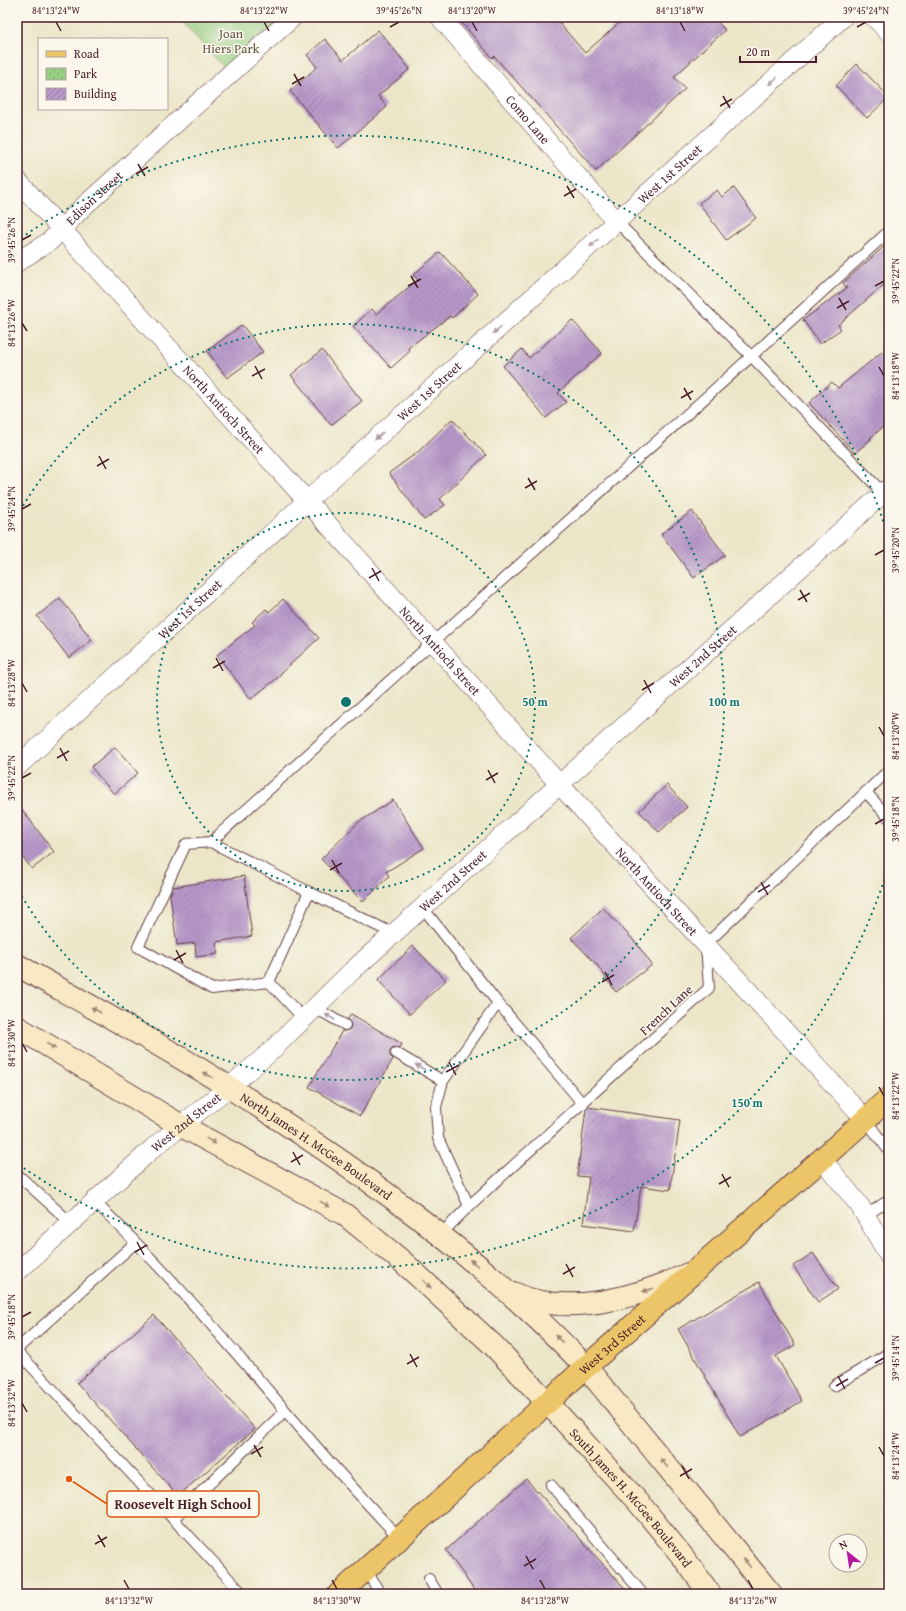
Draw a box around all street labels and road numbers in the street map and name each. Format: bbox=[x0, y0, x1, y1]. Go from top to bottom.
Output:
street label: Como Lane bbox=[502, 90, 555, 148]
street label: West 1st Street bbox=[633, 139, 706, 208]
street label: Edison Street bbox=[61, 166, 127, 229]
street label: West 1st Street bbox=[393, 356, 466, 425]
street label: North Antioch Street bbox=[179, 361, 270, 458]
street label: West 1st Street bbox=[153, 574, 226, 643]
street label: North Antioch Street bbox=[395, 602, 486, 700]
street label: West 2nd Street bbox=[664, 620, 741, 692]
street label: North Antioch Street bbox=[612, 843, 703, 940]
street label: West 2nd Street bbox=[414, 845, 491, 916]
street label: French Lane bbox=[635, 980, 697, 1040]
street label: West 2nd Street bbox=[146, 1087, 225, 1156]
street label: North James H. McGee Boulevard bbox=[237, 1088, 396, 1204]
street label: West 3rd Street bbox=[574, 1309, 650, 1379]
street label: South James H. McGee Boulevard bbox=[565, 1423, 697, 1571]

